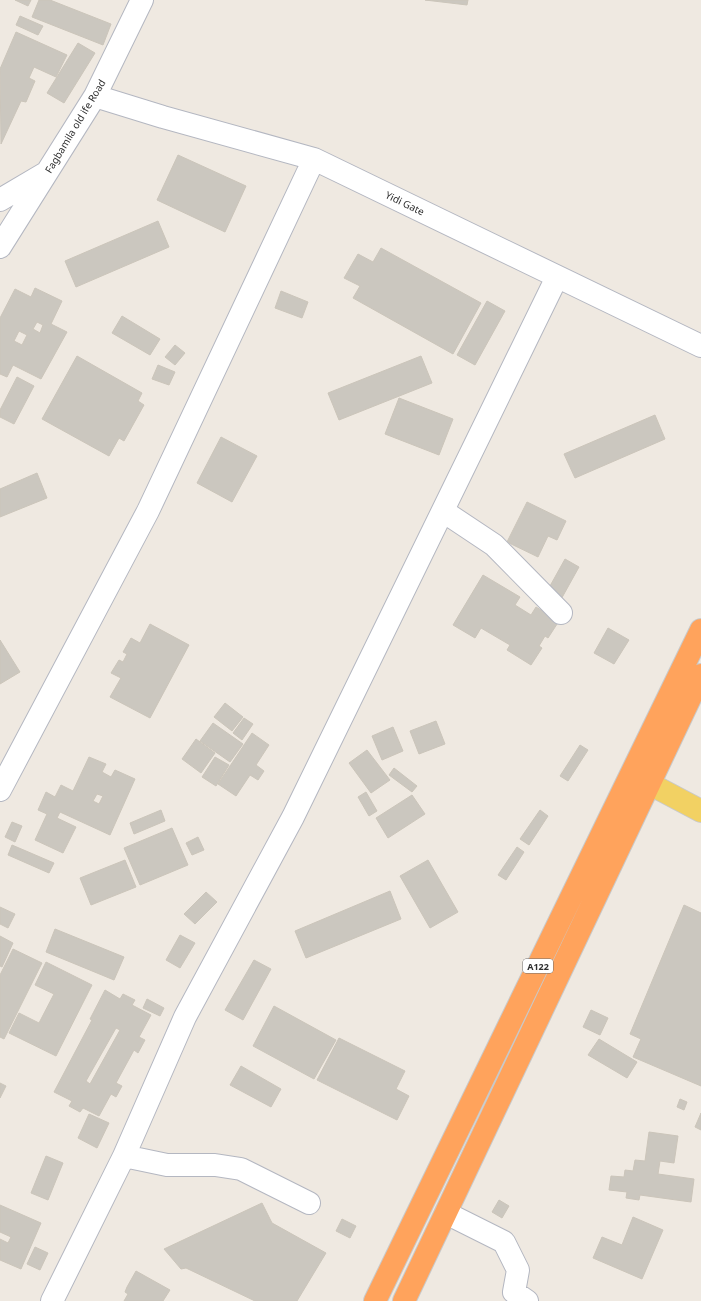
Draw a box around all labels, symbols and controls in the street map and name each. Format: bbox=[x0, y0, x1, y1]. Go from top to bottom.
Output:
street label: Fagbamila old ife Road bbox=[41, 76, 109, 176]
street label: Yidi Gate bbox=[383, 188, 427, 219]
road number: A122 bbox=[523, 959, 553, 973]

